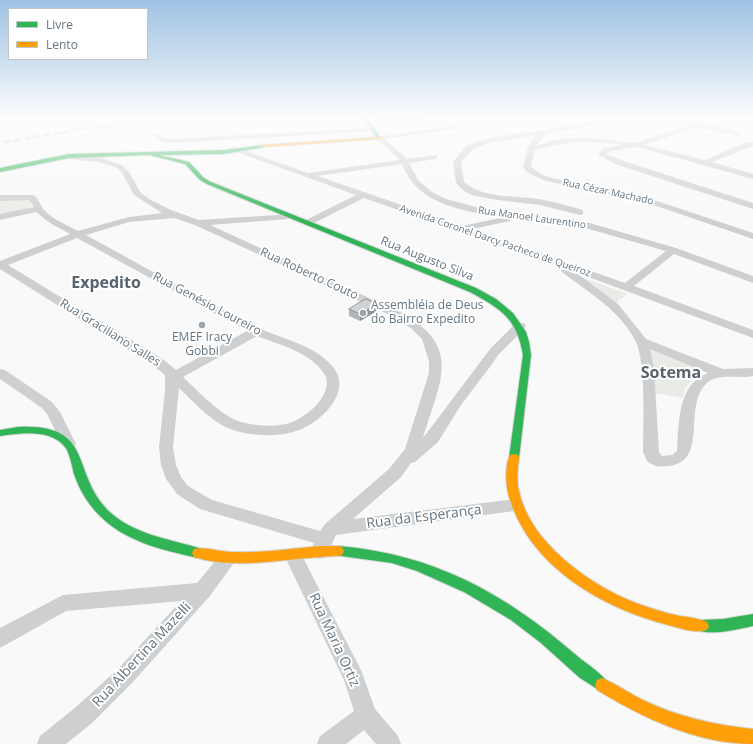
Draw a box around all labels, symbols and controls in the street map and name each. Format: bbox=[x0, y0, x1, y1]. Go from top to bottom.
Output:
legend bbox=[8, 8, 148, 60]
text: Livre bbox=[46, 16, 73, 33]
text: Lento bbox=[46, 36, 78, 53]
street label: Rua Cézar Machado bbox=[562, 177, 654, 207]
street label: Avenida Coronel Darcy Pacheco de Queiroz bbox=[398, 203, 592, 279]
street label: Rua Manoel Laurentino bbox=[477, 204, 587, 232]
street label: Rua Augusto Silva bbox=[378, 234, 476, 284]
street label: Rua Roberto Couto bbox=[258, 245, 360, 303]
street label: Rua Genésio Loureiro bbox=[150, 269, 264, 339]
district label: Expedito bbox=[71, 273, 141, 293]
street label: Rua Graciliano Salles bbox=[57, 296, 163, 370]
place label: Assembléia de Deus do Bairro Expedito bbox=[371, 299, 484, 327]
marker: Assembléia de Deus do Bairro Expedito bbox=[358, 308, 368, 318]
marker: EMEF Iracy Gobbi bbox=[197, 320, 207, 330]
place label: EMEF Iracy Gobbi bbox=[172, 331, 232, 359]
district label: Sotema bbox=[641, 363, 701, 383]
street label: Rua da Esperança bbox=[365, 502, 483, 532]
street label: Rua Maria Ortiz bbox=[305, 591, 363, 689]
street label: Rua Albertina Mazelli bbox=[89, 599, 195, 711]

